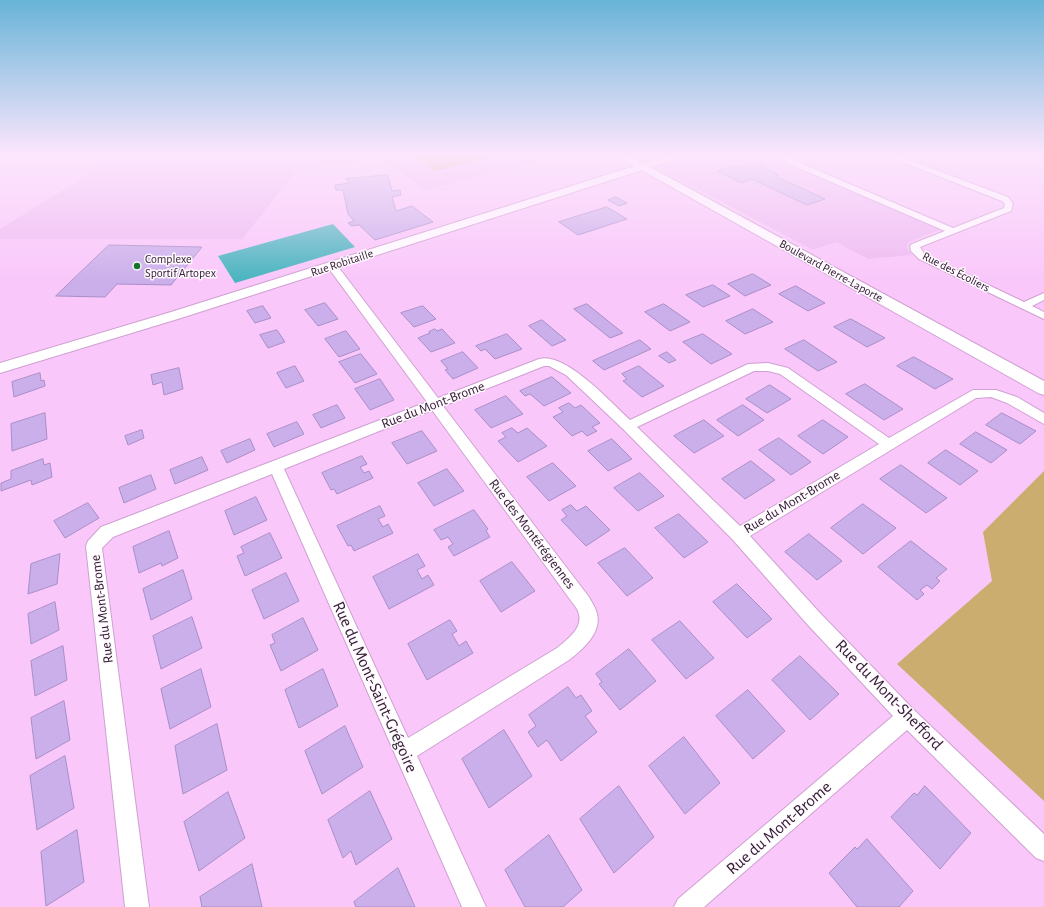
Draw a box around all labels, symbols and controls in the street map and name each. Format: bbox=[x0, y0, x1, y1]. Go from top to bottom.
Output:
street label: Boulevard Pierre-Laporte bbox=[777, 237, 885, 305]
street label: Rue Robitaille bbox=[309, 246, 375, 280]
street label: Rue des Écoliers bbox=[920, 249, 992, 295]
place label: Complexe Sportif Artopex bbox=[145, 252, 216, 280]
marker: Complexe Sportif Artopex bbox=[132, 261, 142, 271]
street label: Rue du Mont-Brome bbox=[379, 378, 487, 432]
street label: Rue du Mont-Brome bbox=[741, 467, 843, 537]
street label: Rue des Montérégiennes bbox=[485, 476, 579, 592]
street label: Rue du Mont-Brome bbox=[87, 554, 117, 664]
street label: Rue du Mont-Saint-Grégoire bbox=[328, 598, 422, 776]
street label: Rue du Mont-Shefford bbox=[831, 635, 947, 755]
street label: Rue du Mont-Brome bbox=[722, 777, 836, 879]

